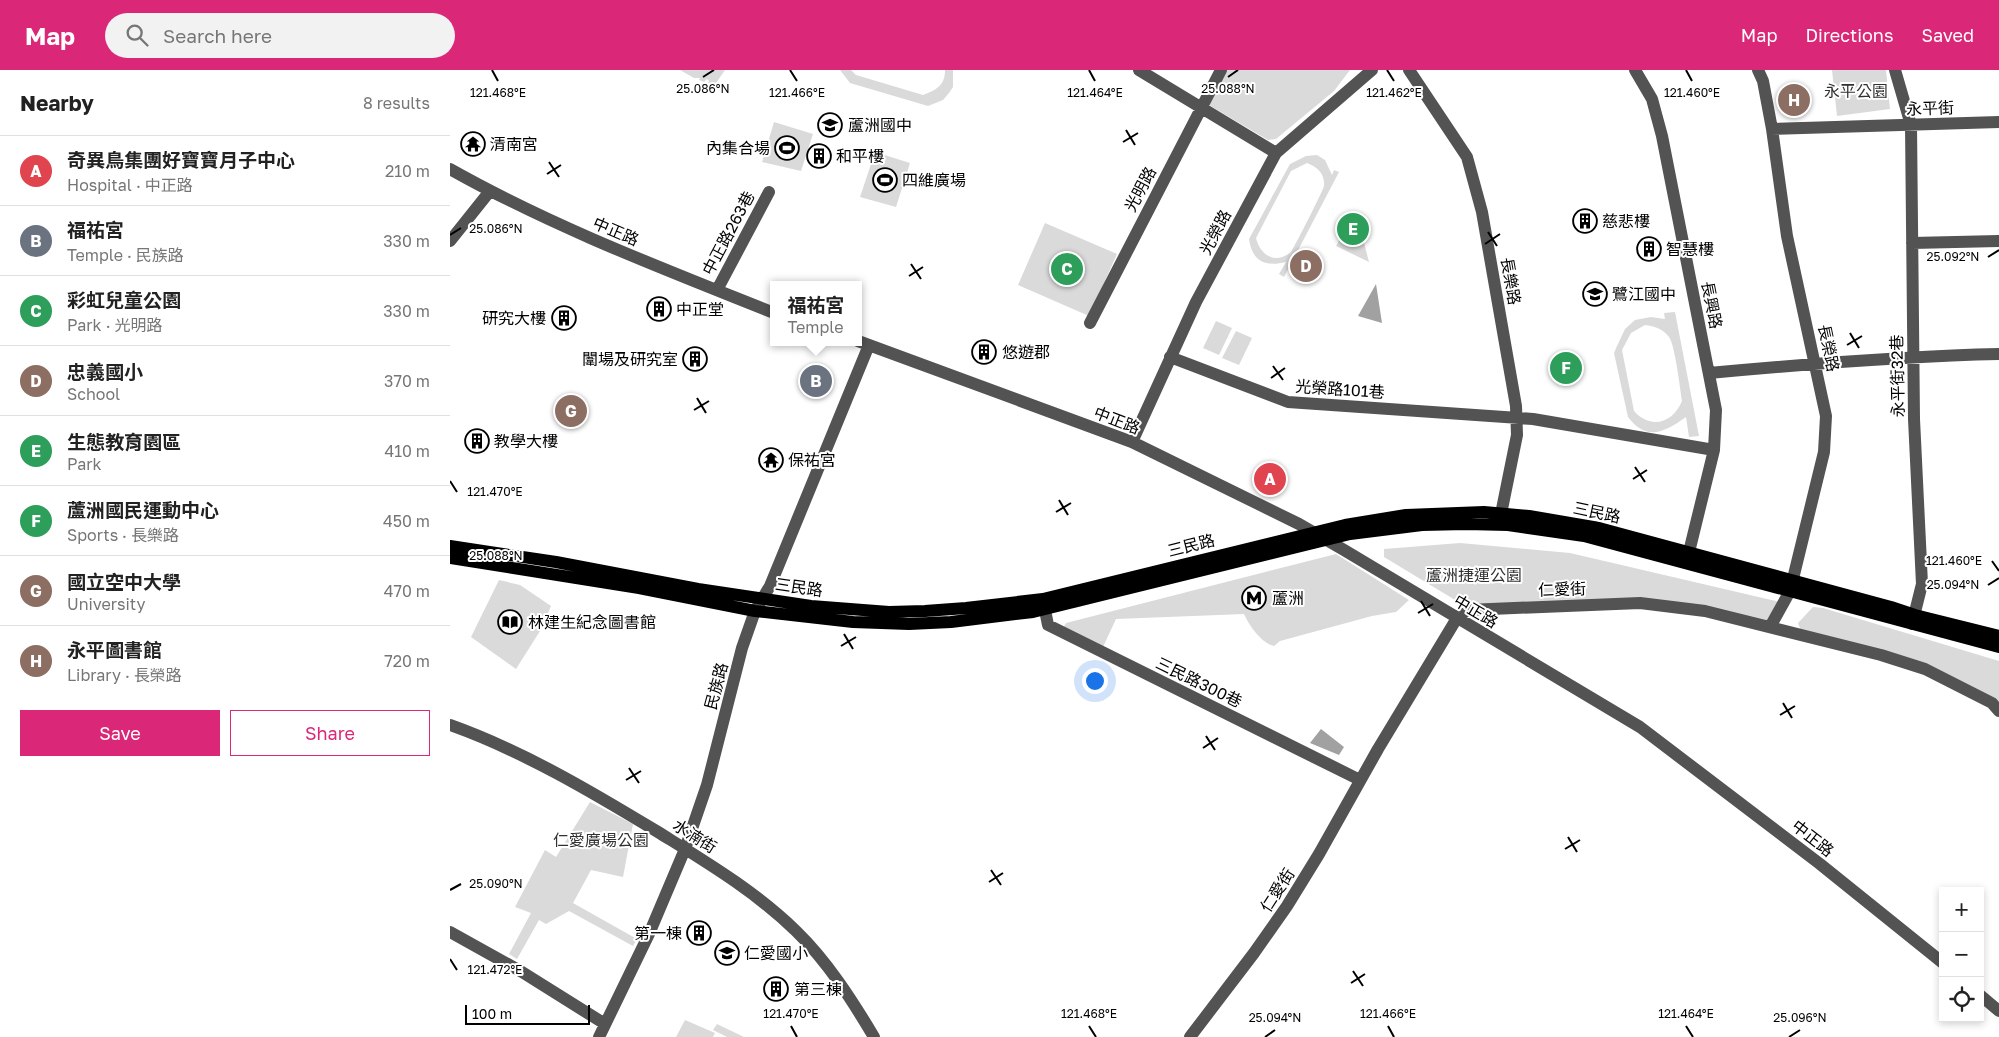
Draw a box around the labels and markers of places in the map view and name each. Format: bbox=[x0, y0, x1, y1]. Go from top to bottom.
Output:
pin: H bbox=[1778, 81, 1810, 119]
school or university icon: 蘆洲國中 bbox=[817, 112, 843, 138]
place label: 蘆洲國中 bbox=[848, 115, 912, 135]
temple icon: 清南宮 bbox=[460, 131, 486, 157]
place label: 清南宮 bbox=[490, 134, 538, 154]
sports icon: 內集合場 bbox=[774, 135, 800, 161]
place label: 內集合場 bbox=[706, 138, 770, 158]
building icon: 和平樓 bbox=[806, 143, 832, 169]
place label: 和平樓 bbox=[836, 146, 884, 166]
sports icon: 四維廣場 bbox=[872, 167, 898, 193]
place label: 四維廣場 bbox=[902, 170, 966, 190]
building icon: 慈悲樓 bbox=[1572, 208, 1598, 234]
pin: E bbox=[1337, 210, 1369, 248]
place label: 慈悲樓 bbox=[1602, 211, 1650, 231]
building icon: 智慧樓 bbox=[1636, 236, 1662, 262]
place label: 智慧樓 bbox=[1666, 239, 1714, 259]
pin: D bbox=[1290, 247, 1322, 285]
pin: C bbox=[1051, 250, 1083, 288]
school or university icon: 鷺江國中 bbox=[1582, 281, 1608, 307]
place label: 鷺江國中 bbox=[1612, 284, 1676, 304]
building icon: 中正堂 bbox=[646, 296, 672, 322]
place label: 中正堂 bbox=[676, 299, 724, 319]
building icon: 研究大樓 bbox=[551, 305, 577, 331]
place label: 研究大樓 bbox=[482, 308, 546, 328]
building icon: 悠遊郡 bbox=[971, 339, 997, 365]
place label: 悠遊郡 bbox=[1002, 342, 1050, 362]
building icon: 闈場及研究室 bbox=[682, 346, 708, 372]
place label: 闈場及研究室 bbox=[582, 349, 678, 369]
pin: F bbox=[1550, 349, 1582, 387]
pin: B bbox=[800, 362, 832, 400]
pin: G bbox=[555, 392, 587, 430]
building icon: 教學大樓 bbox=[464, 428, 490, 454]
place label: 教學大樓 bbox=[494, 431, 558, 451]
temple icon: 保祐宮 bbox=[758, 447, 784, 473]
place label: 保祐宮 bbox=[788, 450, 836, 470]
pin: A bbox=[1254, 460, 1286, 498]
metro station icon: 蘆洲 bbox=[1241, 585, 1267, 611]
place label: 蘆洲 bbox=[1272, 588, 1304, 608]
library icon: 林建生紀念圖書館 bbox=[497, 609, 523, 635]
place label: 林建生紀念圖書館 bbox=[528, 612, 656, 632]
building icon: 第一棟 bbox=[686, 920, 712, 946]
place label: 第一棟 bbox=[634, 923, 682, 943]
school or university icon: 仁愛國小 bbox=[714, 940, 740, 966]
place label: 仁愛國小 bbox=[744, 943, 808, 963]
building icon: 第三棟 bbox=[763, 976, 789, 1002]
place label: 第三棟 bbox=[794, 979, 842, 999]

